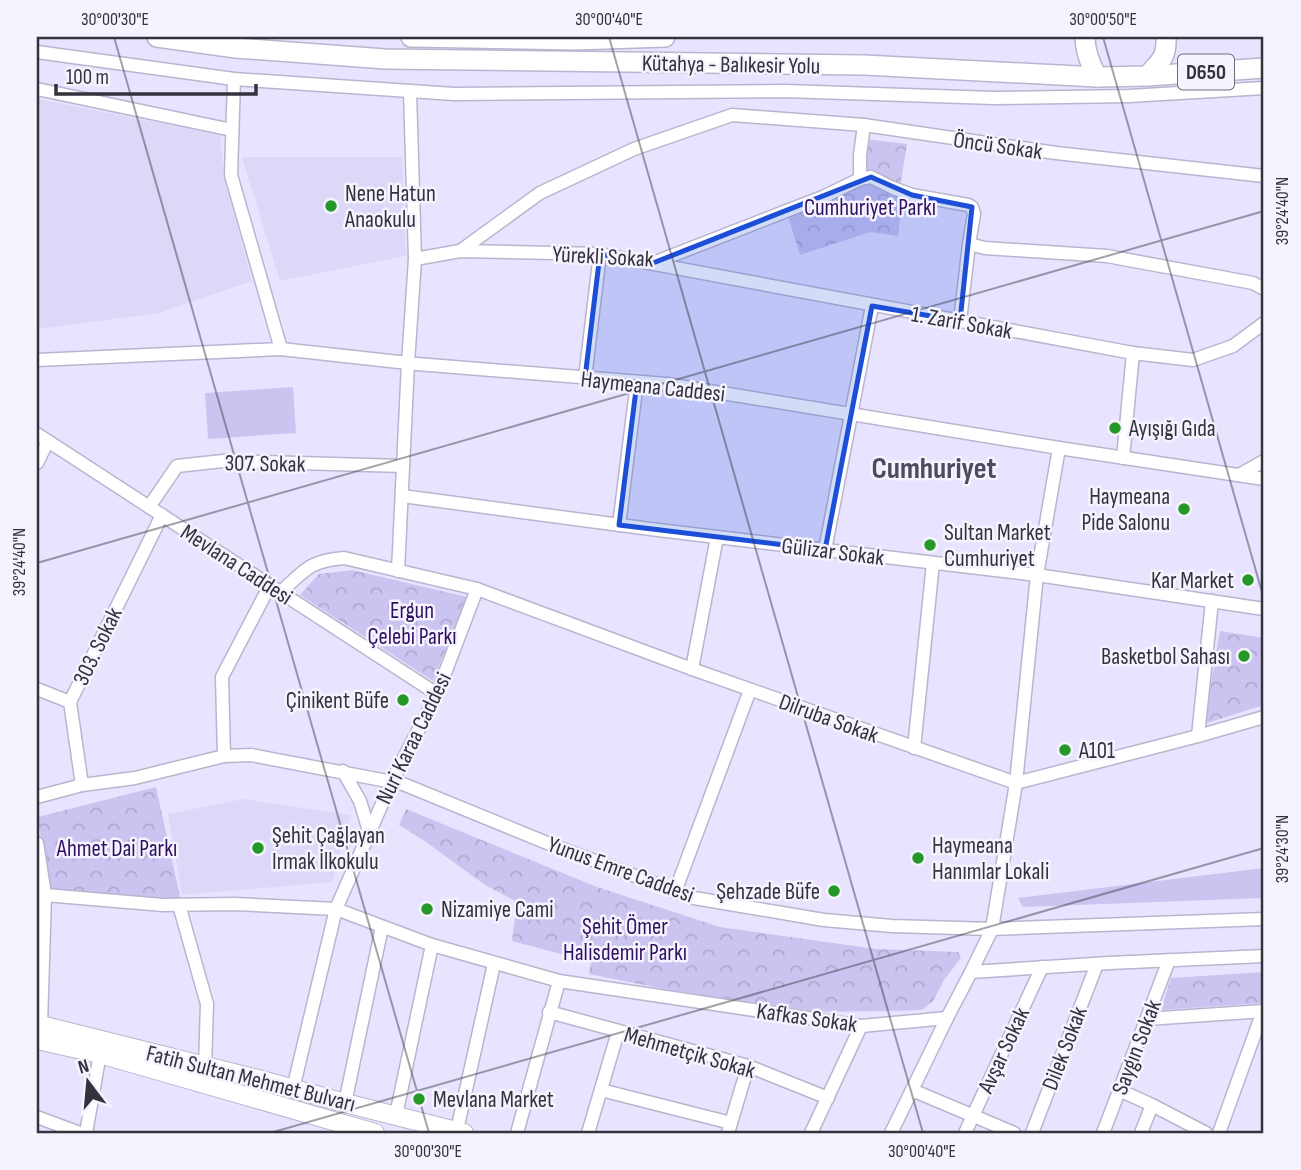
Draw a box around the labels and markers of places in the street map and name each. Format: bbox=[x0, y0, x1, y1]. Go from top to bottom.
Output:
place label: Nene Hatun Anaokulu bbox=[344, 180, 436, 234]
marker: Nene Hatun Anaokulu bbox=[323, 198, 339, 214]
place label: Ayışığı Gıda bbox=[1128, 415, 1216, 443]
marker: Ayışığı Gıda bbox=[1107, 420, 1123, 436]
place label: Haymeana Pide Salonu bbox=[1082, 483, 1170, 537]
marker: Haymeana Pide Salonu bbox=[1176, 501, 1192, 517]
place label: Sultan Market Cumhuriyet bbox=[944, 519, 1051, 573]
marker: Sultan Market Cumhuriyet bbox=[922, 537, 938, 553]
place label: Kar Market bbox=[1151, 567, 1234, 595]
marker: Kar Market bbox=[1240, 572, 1256, 588]
place label: Basketbol Sahası bbox=[1101, 643, 1230, 671]
marker: Basketbol Sahası bbox=[1236, 648, 1252, 664]
place label: Çinikent Büfe bbox=[286, 687, 389, 715]
marker: Çinikent Büfe bbox=[395, 692, 411, 708]
place label: A101 bbox=[1078, 737, 1115, 765]
marker: A101 bbox=[1057, 742, 1073, 758]
place label: Şehit Çağlayan Irmak İlkokulu bbox=[272, 822, 385, 876]
place label: Haymeana Hanımlar Lokali bbox=[932, 832, 1049, 886]
marker: Şehit Çağlayan Irmak İlkokulu bbox=[250, 840, 266, 856]
marker: Haymeana Hanımlar Lokali bbox=[910, 850, 926, 866]
place label: Şehzade Büfe bbox=[716, 878, 820, 906]
marker: Şehzade Büfe bbox=[826, 883, 842, 899]
place label: Nizamiye Cami bbox=[441, 896, 553, 924]
marker: Nizamiye Cami bbox=[419, 901, 435, 917]
place label: Mevlana Market bbox=[433, 1086, 554, 1114]
marker: Mevlana Market bbox=[411, 1091, 427, 1107]

